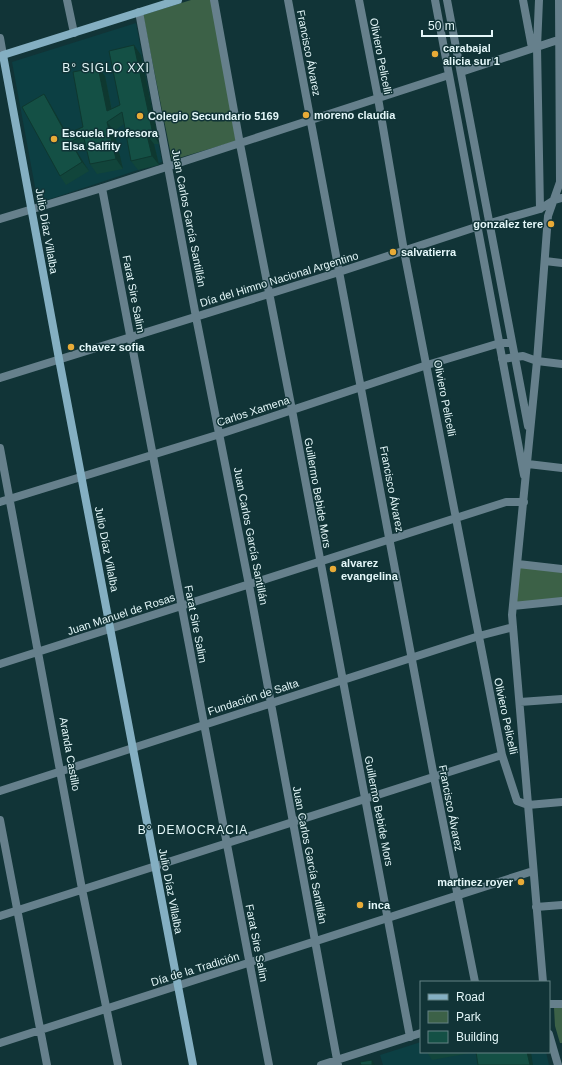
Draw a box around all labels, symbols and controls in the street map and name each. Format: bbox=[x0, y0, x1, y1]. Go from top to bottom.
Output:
street label: Francisco Álvarez bbox=[295, 9, 323, 97]
scale bar bbox=[422, 12, 492, 38]
street label: Oliviero Pelicelli bbox=[368, 17, 394, 95]
text: 50 m bbox=[428, 19, 455, 33]
place label: carabajal alicia sur 1 bbox=[443, 42, 500, 67]
marker: carabajal alicia sur 1 bbox=[430, 49, 440, 59]
district label: B° SIGLO XXI bbox=[62, 61, 150, 75]
place label: moreno claudia bbox=[314, 109, 396, 121]
place label: Colegio Secundario 5169 bbox=[148, 110, 279, 122]
marker: moreno claudia bbox=[301, 110, 311, 120]
marker: Colegio Secundario 5169 bbox=[135, 111, 145, 121]
place label: Escuela Profesora Elsa Salfity bbox=[62, 127, 159, 152]
marker: Escuela Profesora Elsa Salfity bbox=[49, 134, 59, 144]
street label: Juan Carlos García Santillán bbox=[170, 148, 208, 288]
street label: Julio Díaz Villalba bbox=[34, 187, 61, 276]
place label: gonzalez tere bbox=[473, 218, 543, 230]
marker: gonzalez tere bbox=[546, 219, 556, 229]
place label: salvatierra bbox=[401, 246, 457, 258]
marker: salvatierra bbox=[388, 247, 398, 257]
street label: Día del Himno Nacional Argentino bbox=[198, 249, 360, 309]
street label: Farat Sire Salim bbox=[121, 254, 147, 334]
place label: chavez sofia bbox=[79, 341, 145, 353]
marker: chavez sofia bbox=[66, 342, 76, 352]
street label: Oliviero Pelicelli bbox=[432, 359, 458, 437]
street label: Carlos Xamena bbox=[215, 393, 292, 428]
street label: Guillermo Bebide Mors bbox=[302, 437, 334, 550]
street label: Francisco Álvarez bbox=[378, 445, 406, 533]
street label: Juan Carlos García Santillán bbox=[232, 466, 270, 606]
street label: Julio Díaz Villalba bbox=[93, 505, 121, 594]
place label: alvarez evangelina bbox=[341, 557, 399, 582]
marker: alvarez evangelina bbox=[328, 564, 338, 574]
street label: Farat Sire Salim bbox=[183, 584, 209, 664]
street label: Juan Manuel de Rosas bbox=[66, 591, 177, 637]
street label: Fundación de Salta bbox=[206, 676, 301, 717]
street label: Oliviero Pelicelli bbox=[492, 677, 520, 755]
street label: Aranda Castillo bbox=[58, 716, 82, 792]
street label: Guillermo Bebide Mors bbox=[362, 755, 396, 868]
street label: Francisco Álvarez bbox=[437, 764, 465, 852]
street label: Juan Carlos García Santillán bbox=[291, 785, 329, 925]
district label: B° DEMOCRACIA bbox=[138, 823, 248, 837]
street label: Julio Díaz Villalba bbox=[157, 847, 185, 936]
place label: martinez royer bbox=[437, 876, 514, 888]
marker: martinez royer bbox=[516, 877, 526, 887]
place label: inca bbox=[368, 899, 391, 911]
marker: inca bbox=[355, 900, 365, 910]
street label: Farat Sire Salim bbox=[244, 903, 270, 983]
street label: Día de la Tradición bbox=[149, 950, 241, 988]
legend bbox=[420, 981, 550, 1053]
text: Road bbox=[456, 990, 485, 1004]
text: Park bbox=[456, 1010, 482, 1024]
text: Building bbox=[456, 1030, 499, 1044]

